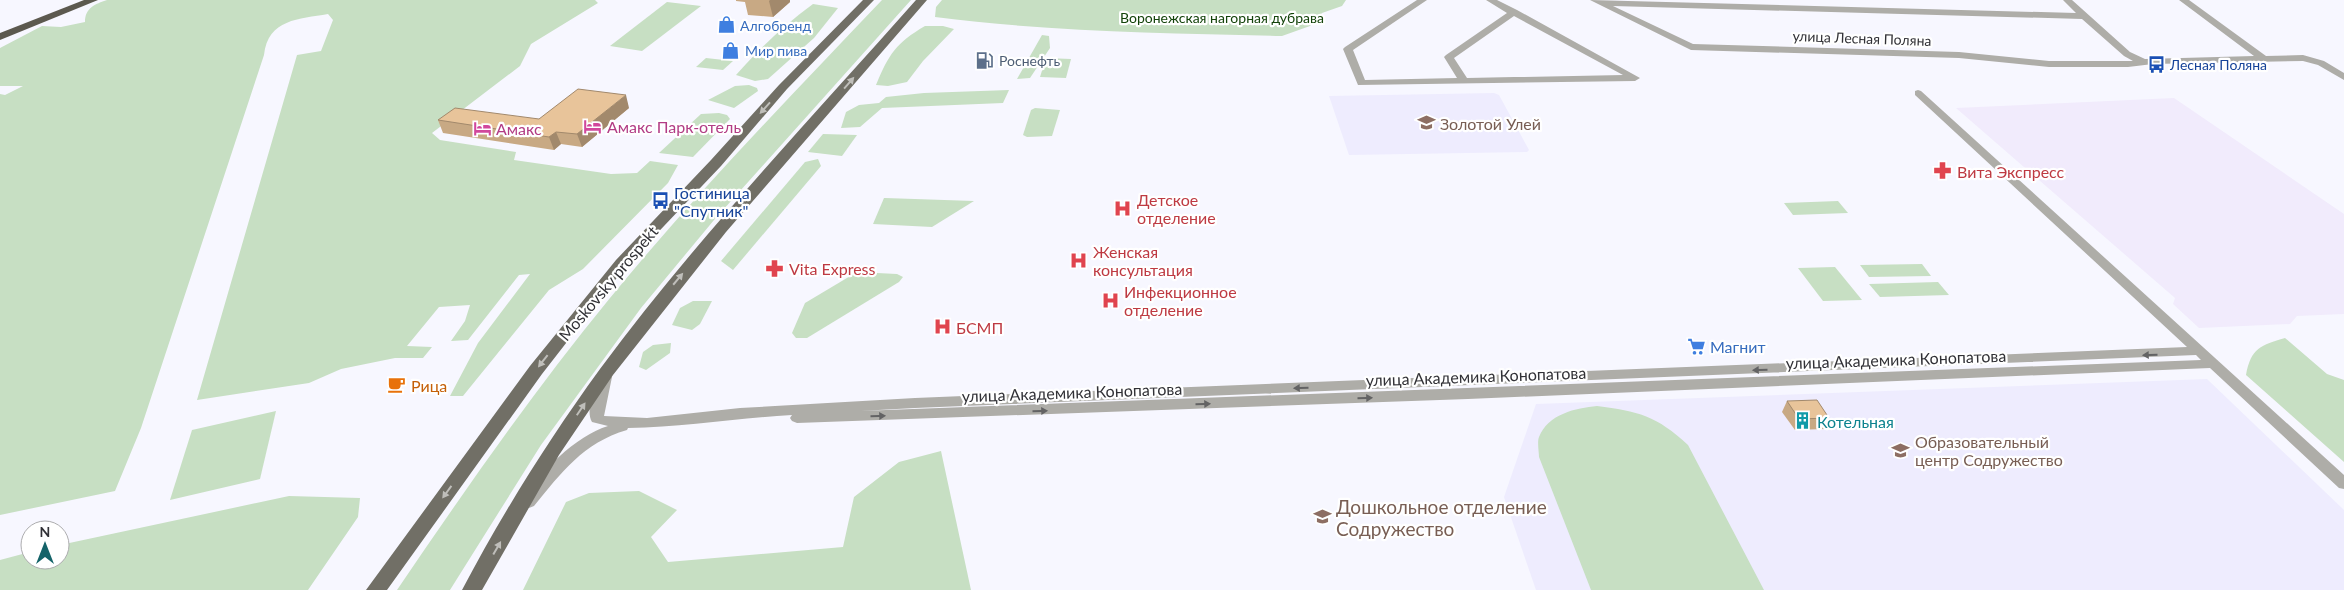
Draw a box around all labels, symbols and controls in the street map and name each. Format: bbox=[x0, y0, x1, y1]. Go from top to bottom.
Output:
park label: Воронежская нагорная дубрава bbox=[1120, 9, 1324, 26]
shop icon: Алгобренд bbox=[716, 15, 736, 35]
place label: Алгобренд bbox=[740, 17, 811, 34]
street label: улица Лесная Поляна bbox=[1792, 27, 1932, 49]
shop icon: Мир пива bbox=[721, 40, 741, 60]
place label: Мир пива bbox=[745, 42, 807, 59]
fuel station icon: Роснефть bbox=[975, 50, 995, 70]
place label: Роснефть bbox=[999, 52, 1061, 69]
bus stop icon: Лесная Поляна bbox=[2146, 54, 2166, 74]
place label: Лесная Поляна bbox=[2169, 56, 2267, 73]
one-way arrow bbox=[843, 78, 855, 90]
one-way arrow bbox=[759, 101, 771, 113]
school or university icon: Золотой Улей bbox=[1416, 113, 1436, 133]
place label: Золотой Улей bbox=[1440, 114, 1541, 133]
hotel icon: Амакс Парк-отель bbox=[583, 116, 603, 136]
place label: Амакс Парк-отель bbox=[607, 117, 741, 136]
hotel icon: Амакс bbox=[472, 118, 492, 138]
place label: Амакс bbox=[496, 119, 542, 138]
pharmacy icon: Вита Экспресс bbox=[1933, 161, 1953, 181]
place label: Вита Экспресс bbox=[1957, 162, 2065, 181]
place label: Гостиница "Спутник" bbox=[674, 183, 750, 220]
place label: Детское отделение bbox=[1137, 190, 1216, 227]
bus stop icon: Гостиница "Спутник" bbox=[650, 191, 670, 211]
hospital icon: Детское отделение bbox=[1113, 198, 1133, 218]
street label: Moskovsky prospekt bbox=[554, 222, 662, 344]
place label: Женская консультация bbox=[1093, 242, 1193, 279]
hospital icon: Женская консультация bbox=[1069, 250, 1089, 270]
pharmacy icon: Vita Express bbox=[765, 258, 785, 278]
place label: Vita Express bbox=[789, 259, 876, 278]
one-way arrow bbox=[672, 273, 684, 285]
place label: Инфекционное отделение bbox=[1124, 282, 1237, 319]
hospital icon: Инфекционное отделение bbox=[1100, 290, 1120, 310]
hospital icon: БСМП bbox=[932, 317, 952, 337]
place label: БСМП bbox=[956, 318, 1003, 337]
supermarket icon: Магнит bbox=[1686, 336, 1706, 356]
place label: Магнит bbox=[1710, 337, 1766, 356]
street label: улица Академика Конопатова bbox=[1785, 346, 2007, 372]
one-way arrow bbox=[2142, 351, 2158, 359]
one-way arrow bbox=[537, 354, 548, 367]
street label: улица Академика Конопатова bbox=[1365, 363, 1587, 389]
one-way arrow bbox=[1752, 366, 1768, 374]
cafe icon: Рица bbox=[387, 375, 407, 395]
place label: Рица bbox=[411, 376, 447, 395]
street label: улица Академика Конопатова bbox=[961, 379, 1183, 405]
one-way arrow bbox=[1293, 384, 1309, 392]
one-way arrow bbox=[1357, 394, 1373, 402]
one-way arrow bbox=[1195, 400, 1211, 408]
one-way arrow bbox=[576, 402, 586, 416]
one-way arrow bbox=[1032, 406, 1048, 414]
building icon: Котельная bbox=[1793, 411, 1813, 431]
one-way arrow bbox=[870, 412, 886, 420]
place label: Котельная bbox=[1817, 412, 1894, 431]
place label: Образовательный центр Содружество bbox=[1915, 432, 2063, 469]
school or university icon: Образовательный центр Содружество bbox=[1891, 440, 1911, 460]
one-way arrow bbox=[442, 486, 452, 499]
place label: Дошкольное отделение Содружество bbox=[1336, 495, 1547, 540]
school or university icon: Дошкольное отделение Содружество bbox=[1312, 507, 1332, 527]
north arrow bbox=[20, 520, 70, 570]
text: N bbox=[40, 523, 50, 540]
one-way arrow bbox=[492, 541, 501, 554]

